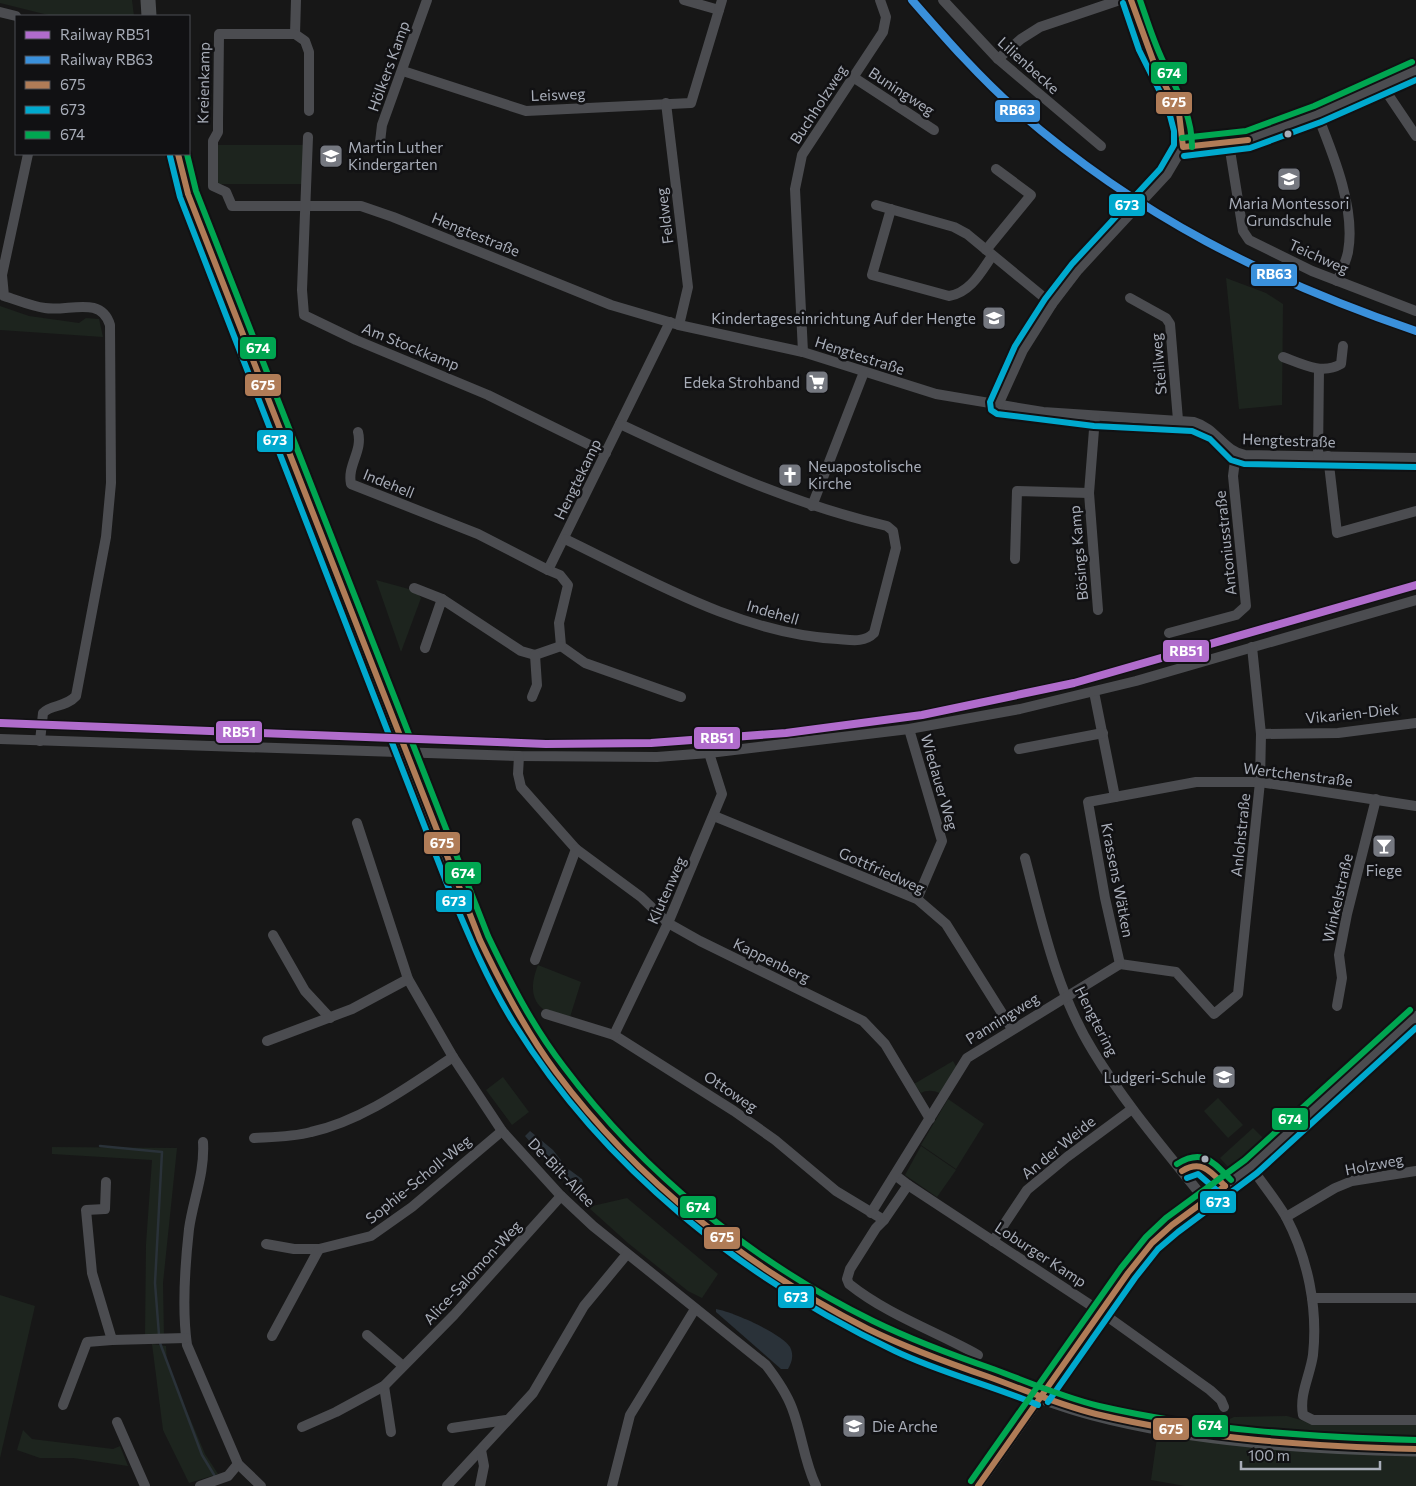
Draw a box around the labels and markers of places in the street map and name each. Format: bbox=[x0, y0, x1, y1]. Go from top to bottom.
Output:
unlabelled marker bbox=[1283, 129, 1293, 139]
place label: Martin Luther Kindergarten bbox=[348, 138, 443, 173]
school or university icon: Martin Luther Kindergarten bbox=[318, 143, 344, 169]
school or university icon: Maria Montessori Grundschule bbox=[1276, 166, 1302, 192]
place label: Maria Montessori Grundschule bbox=[1229, 194, 1349, 229]
school or university icon: Kindertageseinrichtung Auf der Hengte bbox=[981, 305, 1007, 331]
place label: Kindertageseinrichtung Auf der Hengte bbox=[711, 309, 976, 327]
supermarket icon: Edeka Strohband bbox=[804, 369, 830, 395]
place label: Edeka Strohband bbox=[684, 373, 800, 391]
place label: Neuapostolische Kirche bbox=[808, 457, 921, 492]
church icon: Neuapostolische Kirche bbox=[777, 462, 803, 488]
bar icon: Fiege bbox=[1371, 833, 1397, 859]
place label: Fiege bbox=[1366, 861, 1402, 879]
school or university icon: Ludgeri-Schule bbox=[1211, 1064, 1237, 1090]
place label: Ludgeri-Schule bbox=[1103, 1068, 1206, 1086]
unlabelled marker bbox=[1200, 1154, 1210, 1164]
school or university icon: Die Arche bbox=[841, 1413, 867, 1439]
place label: Die Arche bbox=[872, 1417, 938, 1435]

